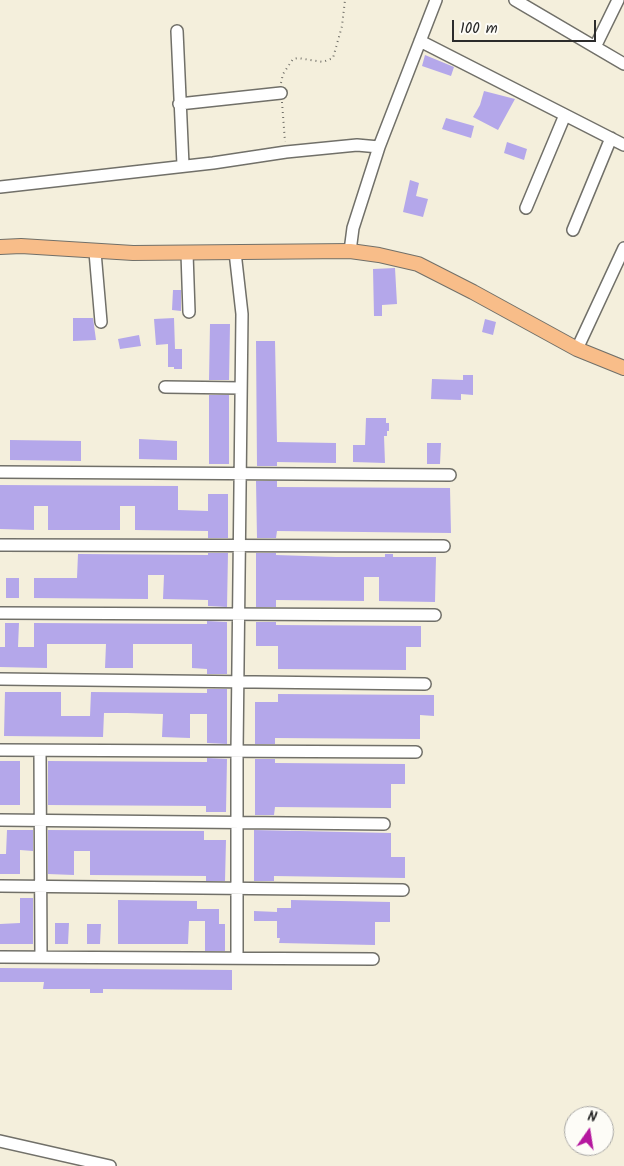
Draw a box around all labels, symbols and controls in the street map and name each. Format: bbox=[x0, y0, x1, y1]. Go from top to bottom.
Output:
scale bar bbox=[454, 10, 598, 42]
text: 100 m bbox=[460, 17, 498, 41]
north arrow bbox=[564, 1106, 614, 1156]
text: N bbox=[585, 1106, 599, 1129]

